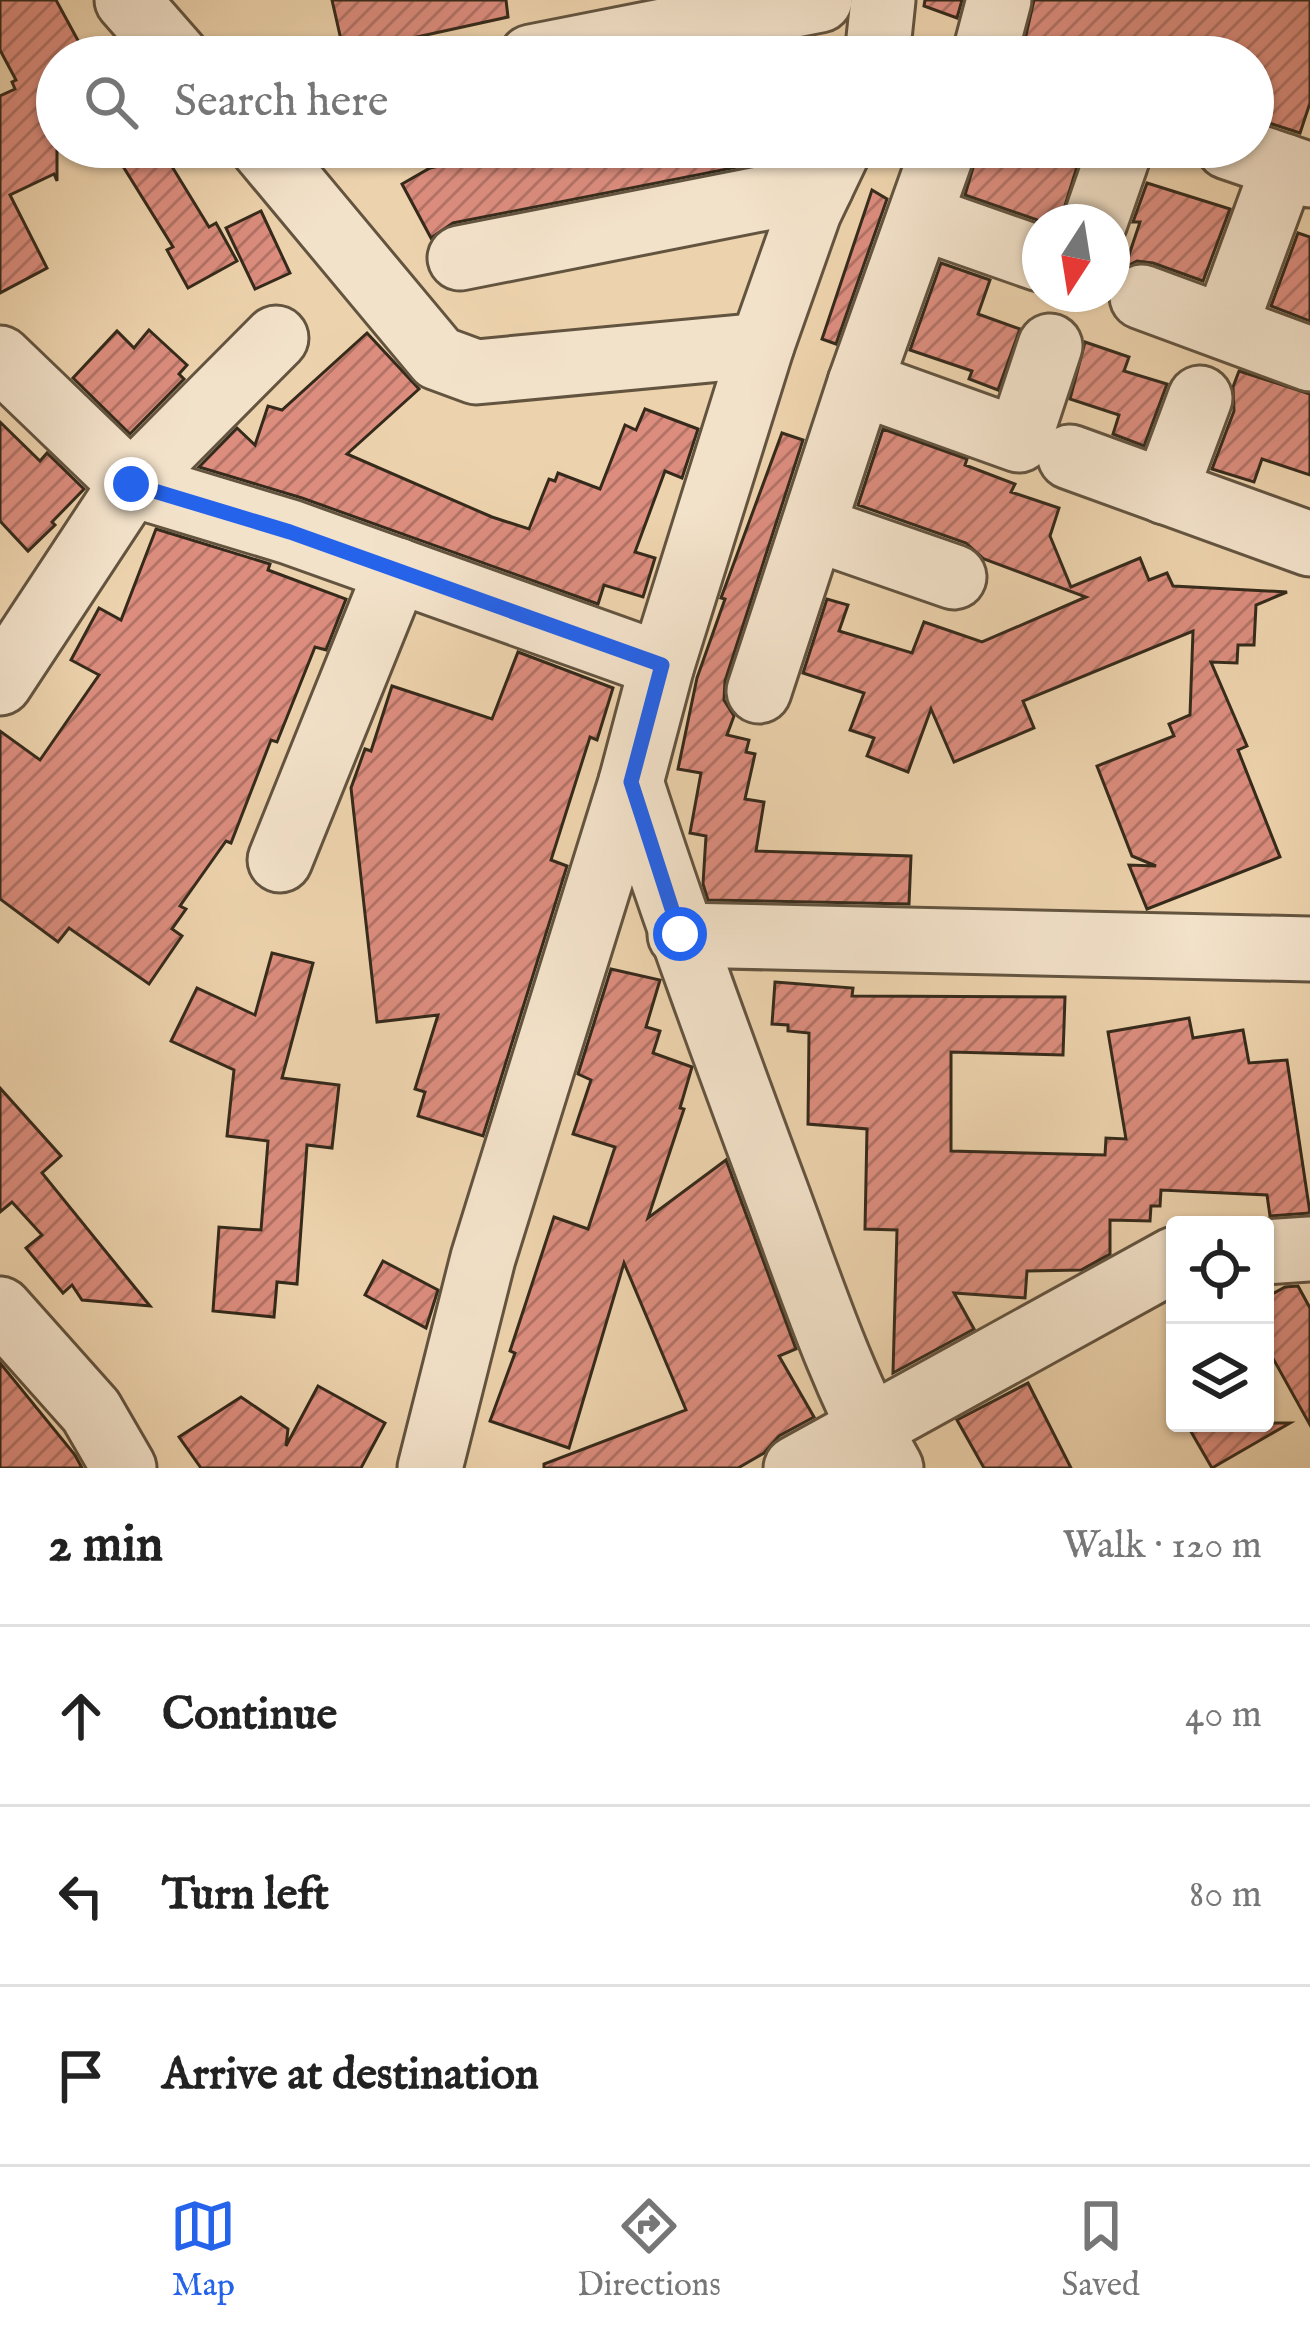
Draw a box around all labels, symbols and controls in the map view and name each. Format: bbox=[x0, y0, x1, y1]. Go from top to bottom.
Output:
search box bbox=[36, 36, 1274, 168]
icon: search bbox=[78, 69, 144, 135]
text: Search here bbox=[174, 74, 388, 131]
north arrow bbox=[1022, 204, 1130, 312]
route end bbox=[104, 457, 158, 511]
route start bbox=[653, 907, 707, 961]
map controls bbox=[1166, 1216, 1274, 1432]
button: locate bbox=[1166, 1216, 1274, 1324]
button: layers bbox=[1166, 1324, 1274, 1432]
text: 2 min bbox=[48, 1514, 163, 1579]
text: Walk · 120 m bbox=[1063, 1522, 1262, 1571]
icon: ahead bbox=[48, 1683, 114, 1749]
text: Continue bbox=[162, 1687, 337, 1744]
text: 40 m bbox=[1185, 1691, 1262, 1740]
icon: left bbox=[48, 1863, 114, 1929]
text: Turn left bbox=[162, 1867, 329, 1924]
text: 80 m bbox=[1189, 1871, 1262, 1920]
icon: arrive bbox=[48, 2043, 114, 2109]
text: Arrive at destination bbox=[162, 2047, 539, 2104]
tab: Map bbox=[170, 2193, 236, 2307]
tab: Directions bbox=[577, 2193, 721, 2307]
tab: Saved bbox=[1062, 2193, 1140, 2307]

